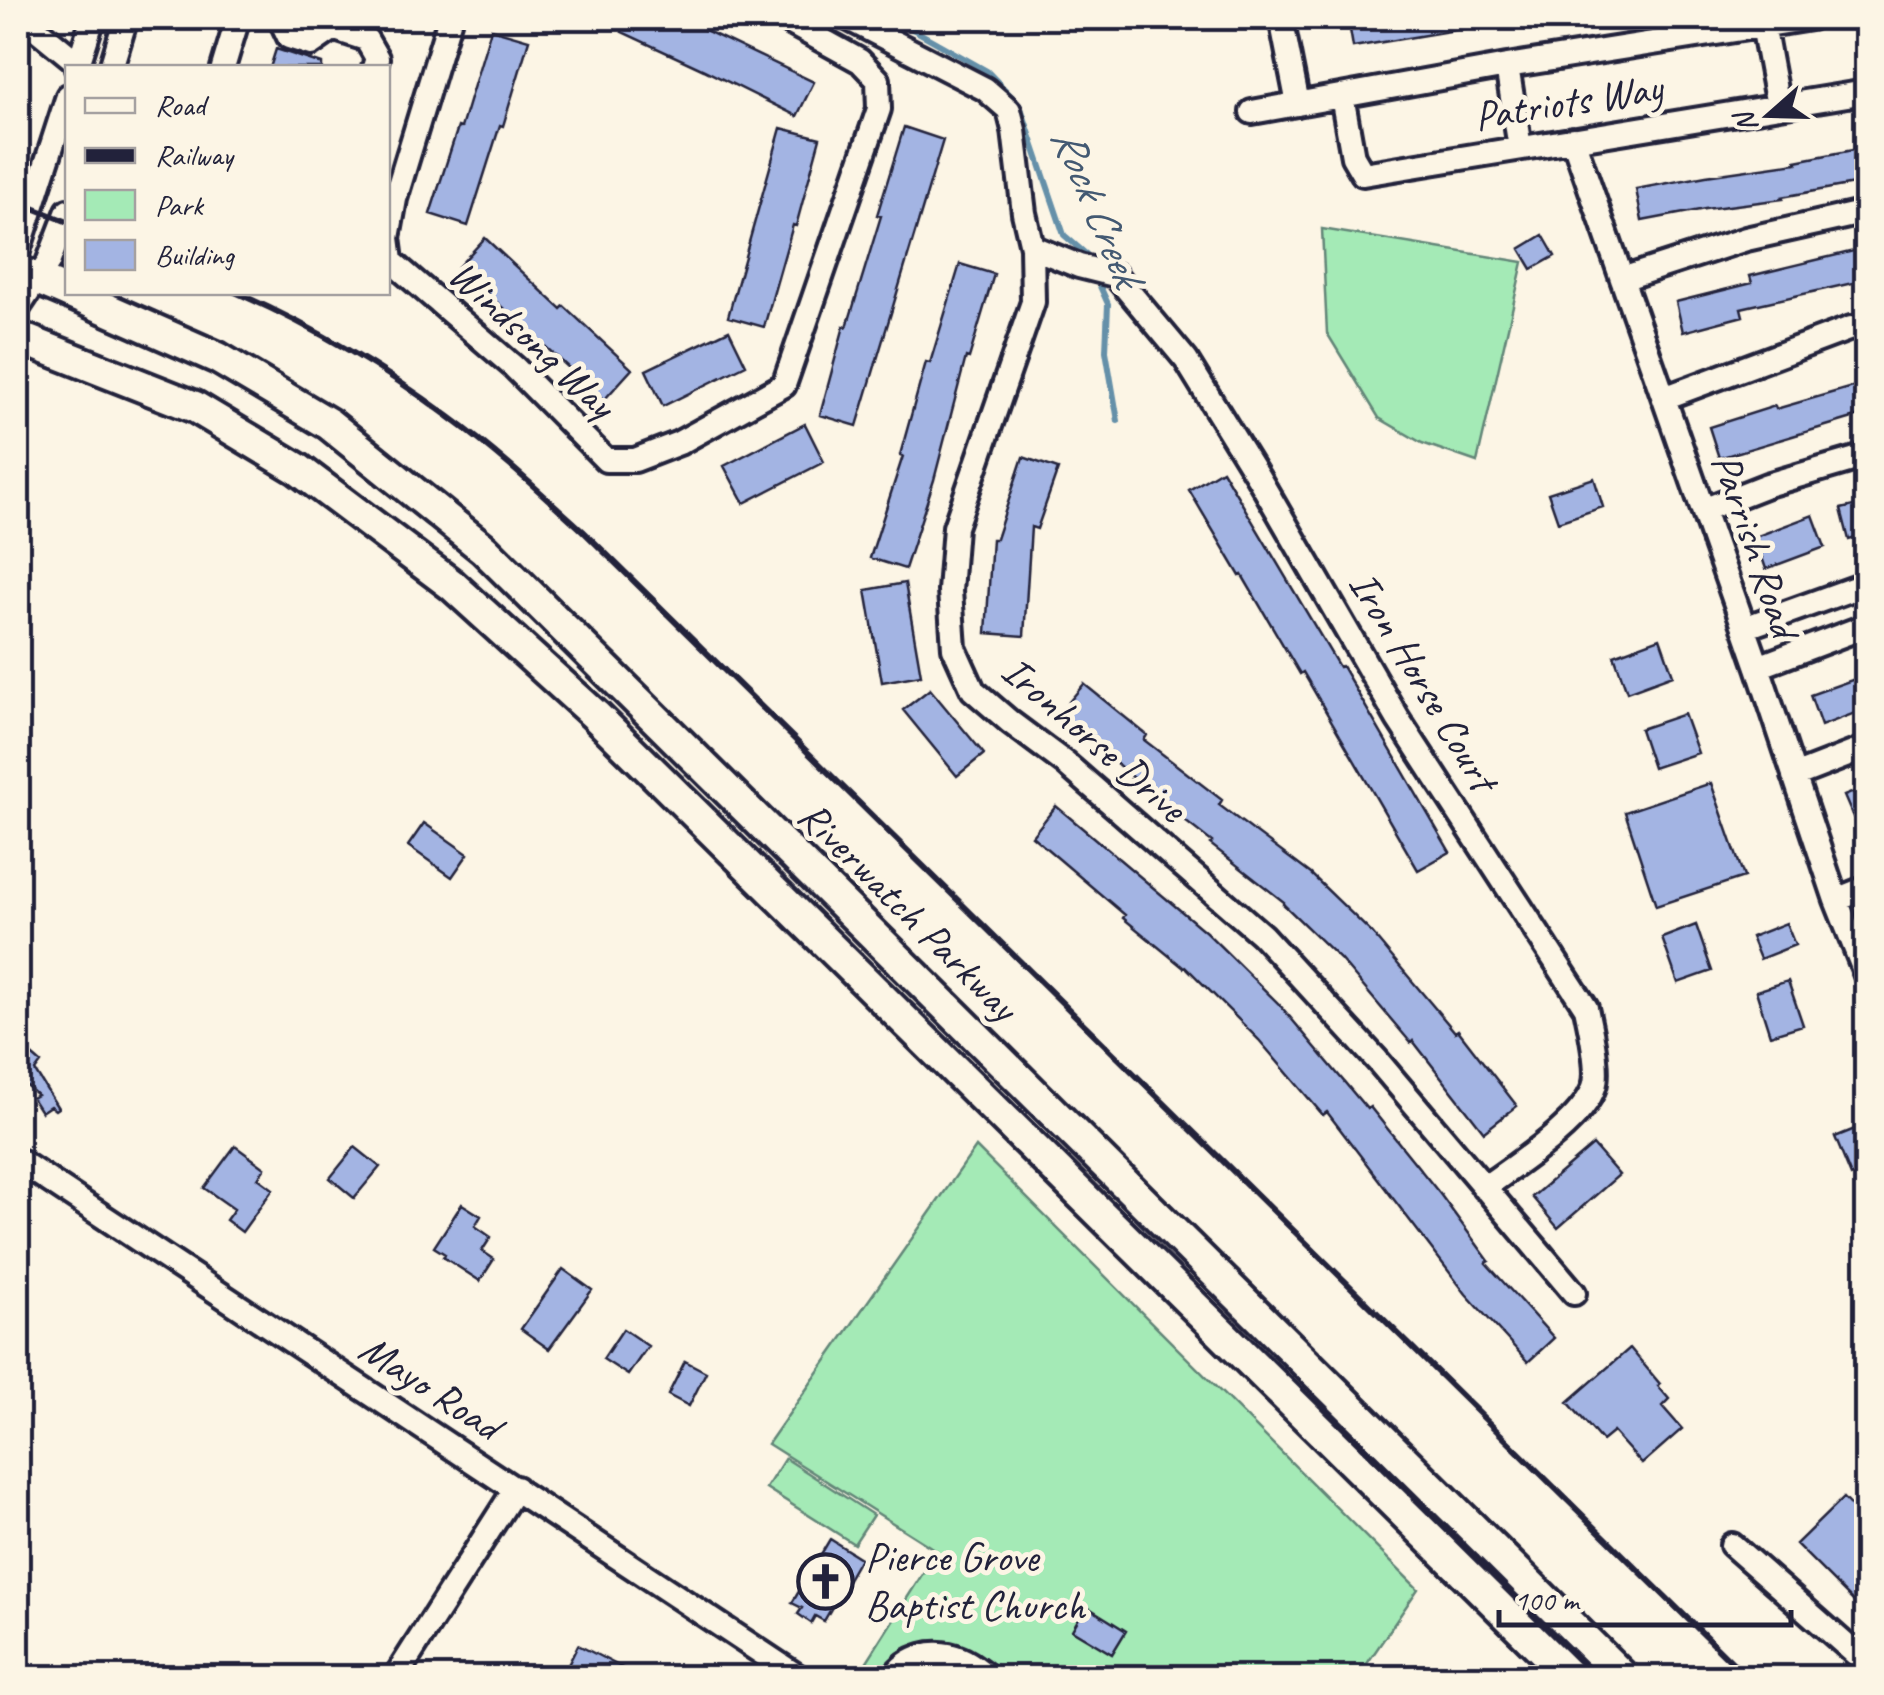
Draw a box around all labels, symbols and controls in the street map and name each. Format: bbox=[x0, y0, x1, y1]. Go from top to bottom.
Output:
street label: Patriots Way bbox=[1470, 61, 1668, 143]
legend bbox=[65, 65, 390, 295]
north arrow bbox=[1719, 65, 1819, 165]
text: Road bbox=[155, 86, 209, 124]
text: N bbox=[1725, 105, 1765, 138]
water label: Rock Creek bbox=[1038, 118, 1159, 301]
text: Railway bbox=[155, 136, 235, 174]
text: Park bbox=[155, 186, 205, 224]
text: Building bbox=[155, 236, 235, 274]
street label: Windsong Way bbox=[437, 248, 629, 432]
street label: Parrish Road bbox=[1699, 447, 1813, 650]
street label: Iron Horse Court bbox=[1337, 562, 1512, 805]
street label: Ironhorse Drive bbox=[991, 644, 1199, 835]
street label: Riverwatch Parkway bbox=[787, 790, 1032, 1035]
street label: Mayo Road bbox=[349, 1322, 516, 1456]
place label: Pierce Grove Baptist Church bbox=[865, 1531, 1087, 1632]
church icon: Pierce Grove Baptist Church bbox=[796, 1551, 856, 1611]
scale bar bbox=[1499, 1565, 1792, 1627]
text: 100 m bbox=[1514, 1581, 1581, 1619]

